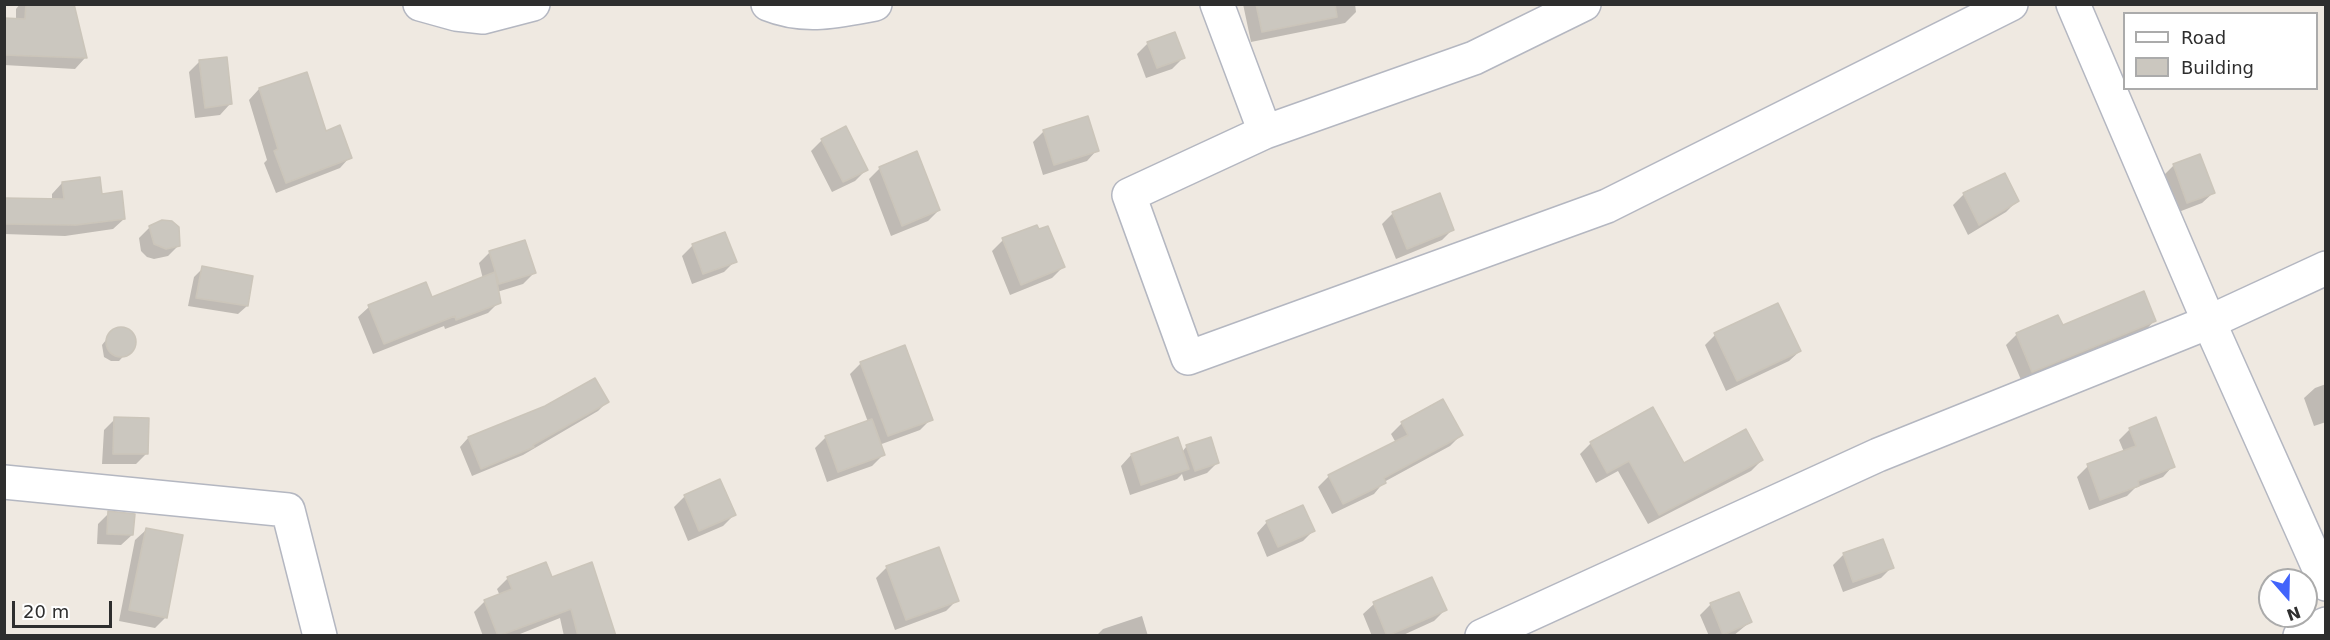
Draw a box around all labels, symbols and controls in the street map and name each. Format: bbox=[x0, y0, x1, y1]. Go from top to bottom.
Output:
legend bbox=[2123, 12, 2318, 90]
text: Road bbox=[2181, 27, 2226, 48]
text: Building bbox=[2181, 57, 2254, 78]
north arrow bbox=[2258, 568, 2318, 628]
scale bar bbox=[15, 589, 116, 627]
text: 20 m bbox=[23, 601, 69, 622]
text: N bbox=[2284, 602, 2303, 625]

